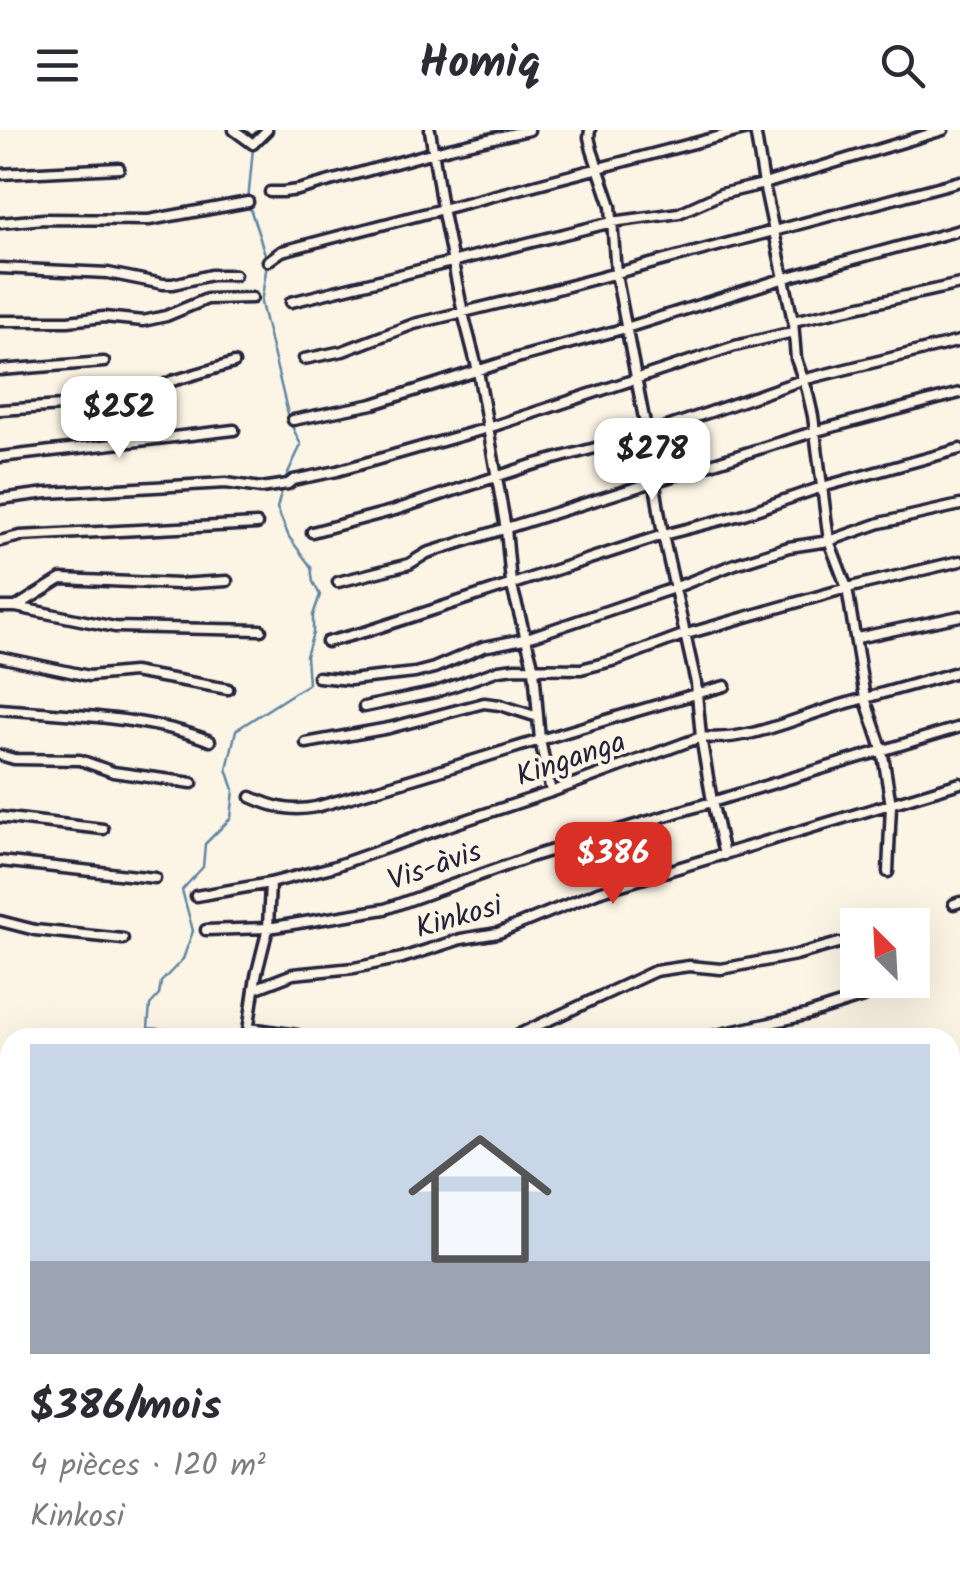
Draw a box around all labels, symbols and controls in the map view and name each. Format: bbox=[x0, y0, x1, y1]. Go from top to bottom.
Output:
text: Homiq bbox=[419, 29, 541, 101]
icon: menu bbox=[30, 38, 85, 93]
icon: search bbox=[875, 38, 930, 93]
pin: $252 bbox=[60, 376, 178, 461]
text: $252 bbox=[83, 383, 155, 434]
pin: $278 bbox=[593, 418, 711, 503]
text: $278 bbox=[616, 425, 688, 476]
street label: Kinganga bbox=[510, 719, 632, 801]
pin: $386 bbox=[554, 822, 672, 907]
street label: Vis-àvis bbox=[382, 829, 489, 905]
text: $386 bbox=[577, 829, 649, 880]
street label: Kinkosi bbox=[410, 882, 510, 953]
north arrow bbox=[840, 908, 930, 998]
map controls bbox=[840, 908, 930, 998]
icon: home bbox=[390, 1109, 570, 1289]
text: $386/mois bbox=[30, 1374, 221, 1441]
text: 4 pièces · 120 m² bbox=[30, 1441, 266, 1492]
text: Kinkosi bbox=[30, 1492, 124, 1543]

